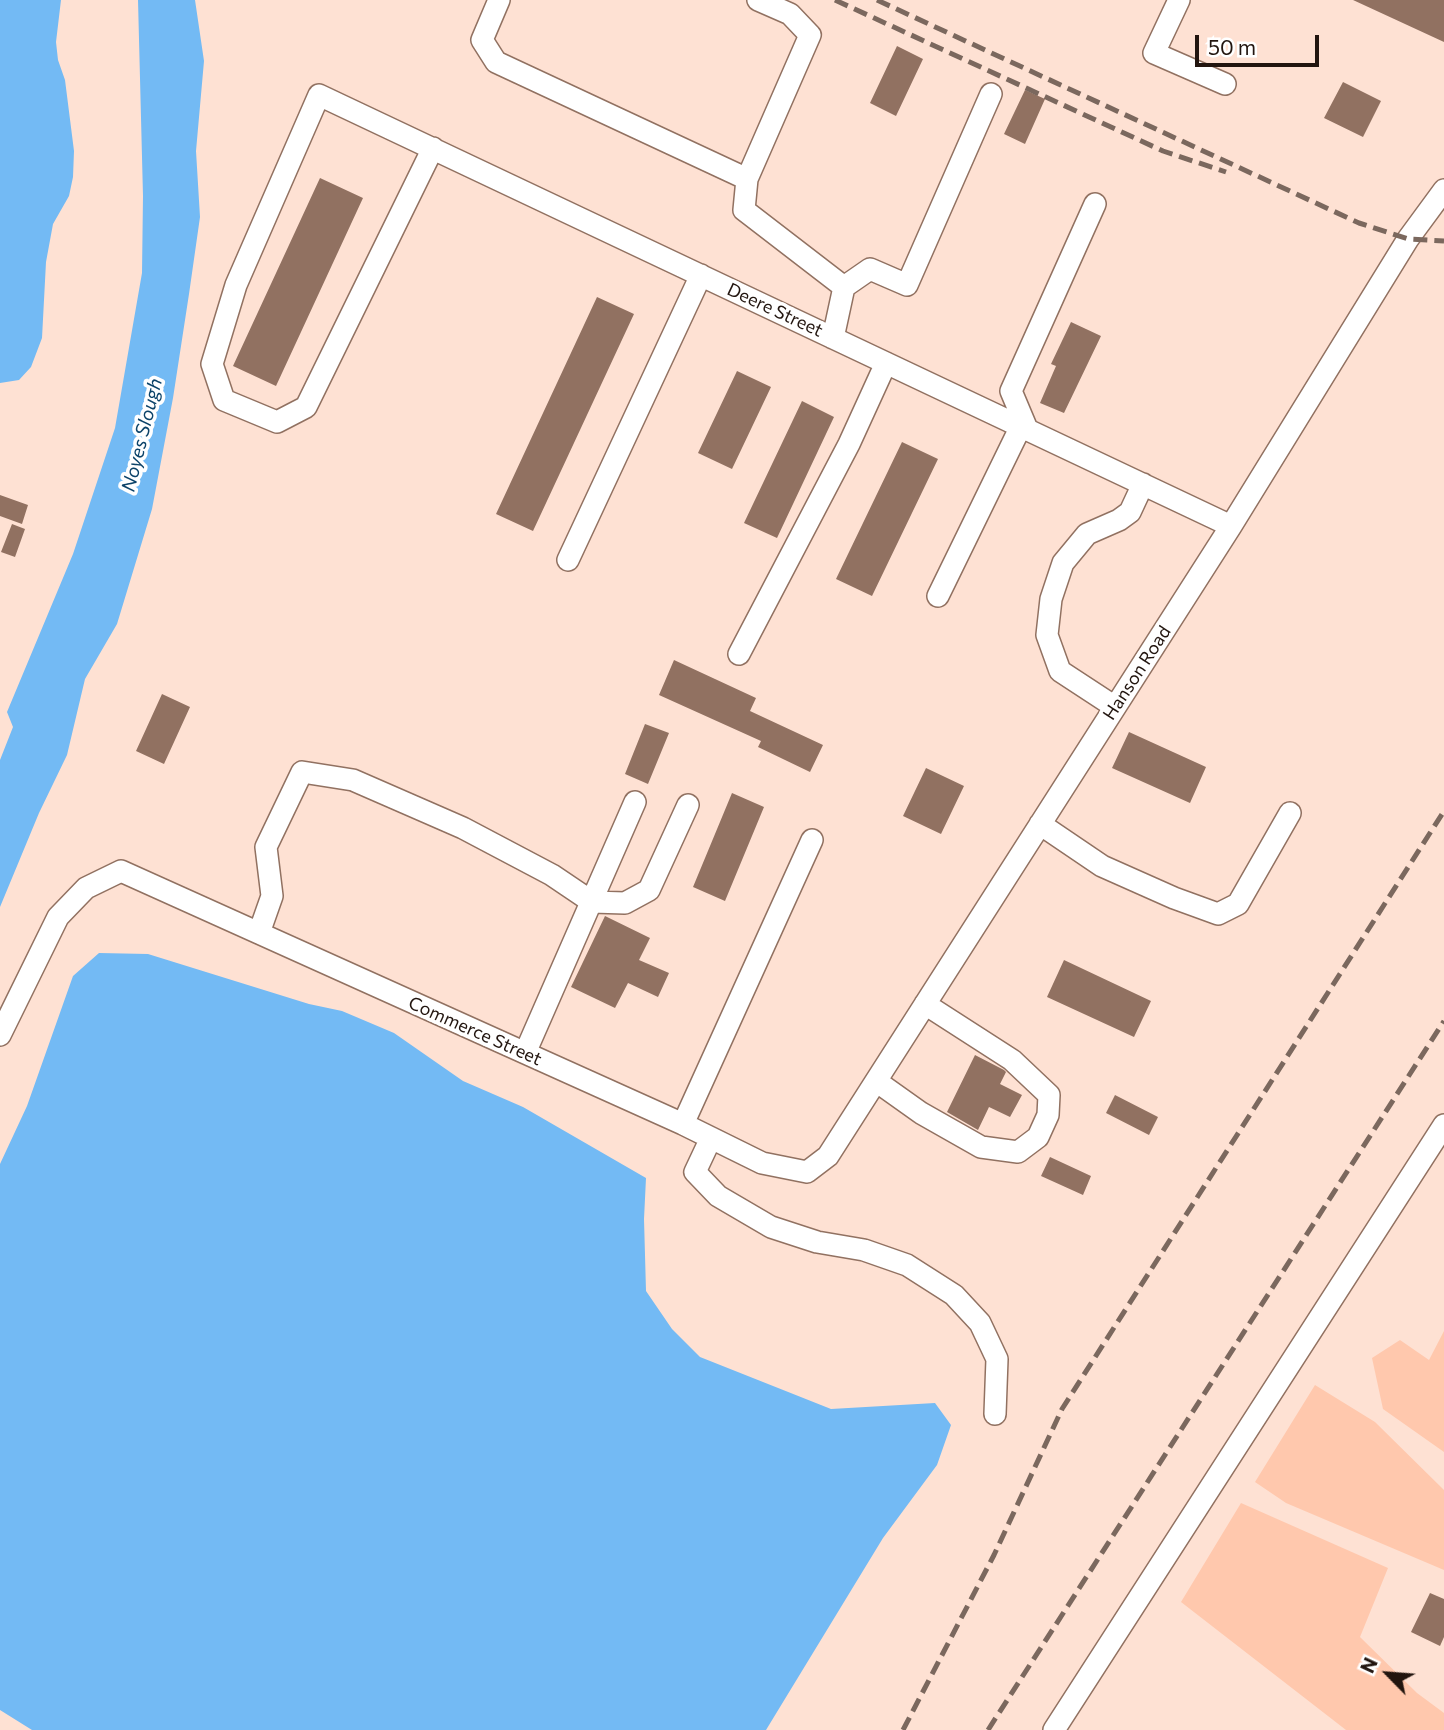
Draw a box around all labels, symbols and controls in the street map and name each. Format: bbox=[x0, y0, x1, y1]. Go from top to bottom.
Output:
scale bar bbox=[1199, 21, 1323, 65]
text: 50 m bbox=[1208, 34, 1256, 59]
street label: Deere Street bbox=[724, 278, 826, 342]
water label: Noyes Slough bbox=[117, 376, 167, 494]
street label: Hanson Road bbox=[1099, 622, 1175, 724]
street label: Commerce Street bbox=[405, 992, 545, 1070]
north arrow bbox=[1353, 1639, 1423, 1709]
text: N bbox=[1355, 1654, 1382, 1676]

